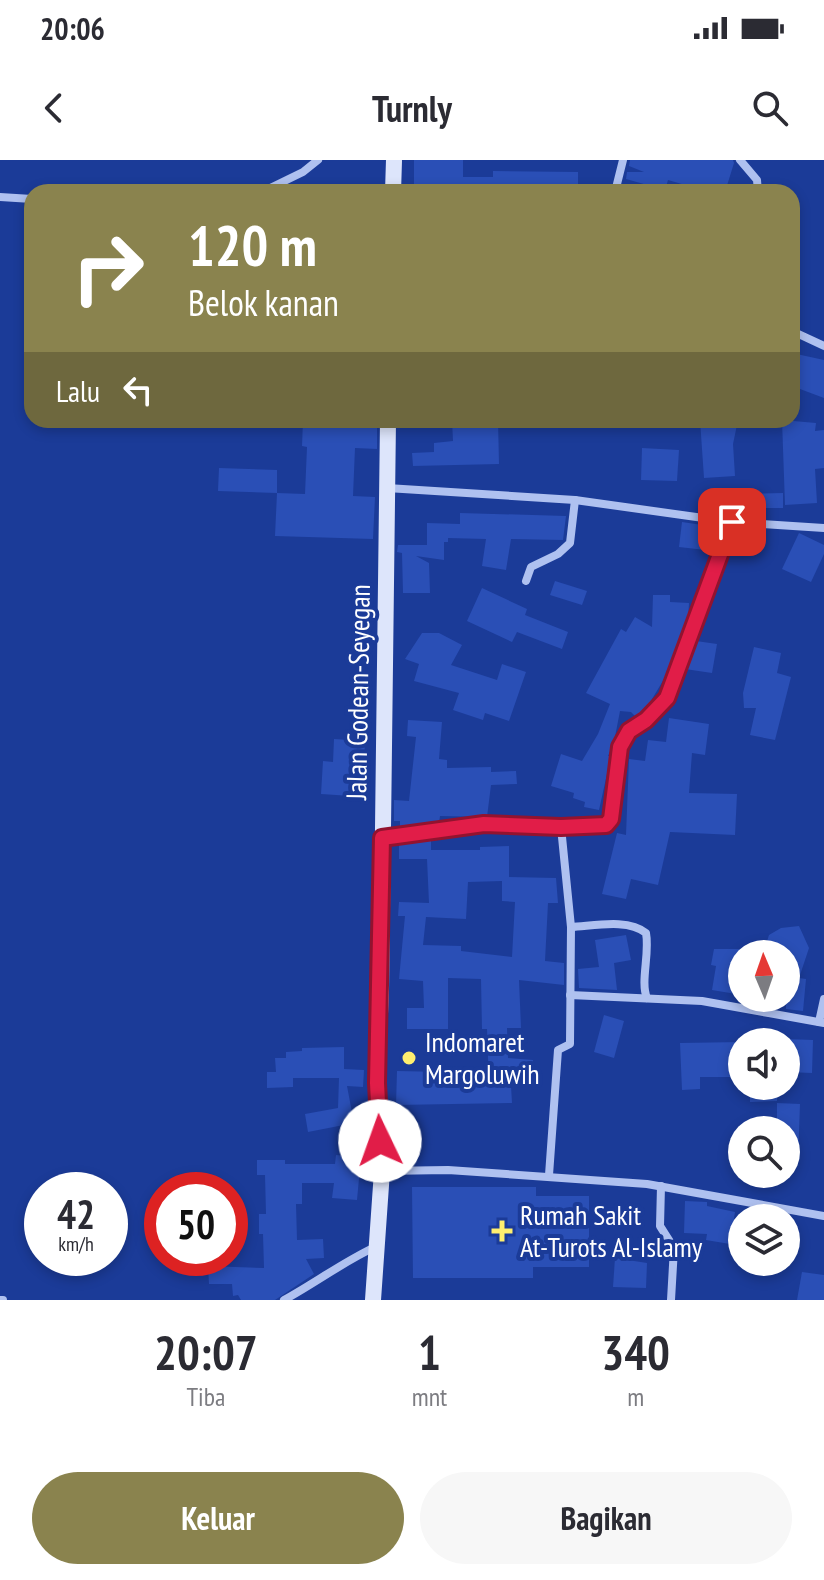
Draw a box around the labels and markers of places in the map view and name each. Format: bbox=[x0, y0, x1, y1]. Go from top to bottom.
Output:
pin bbox=[698, 488, 766, 556]
place label: Indomaret Margoluwih bbox=[425, 1023, 540, 1092]
marker: Indomaret Margoluwih bbox=[400, 1049, 418, 1067]
place label: Rumah Sakit At-Turots Al-Islamy bbox=[520, 1196, 703, 1265]
marker: Rumah Sakit At-Turots Al-Islamy bbox=[491, 1220, 513, 1242]

